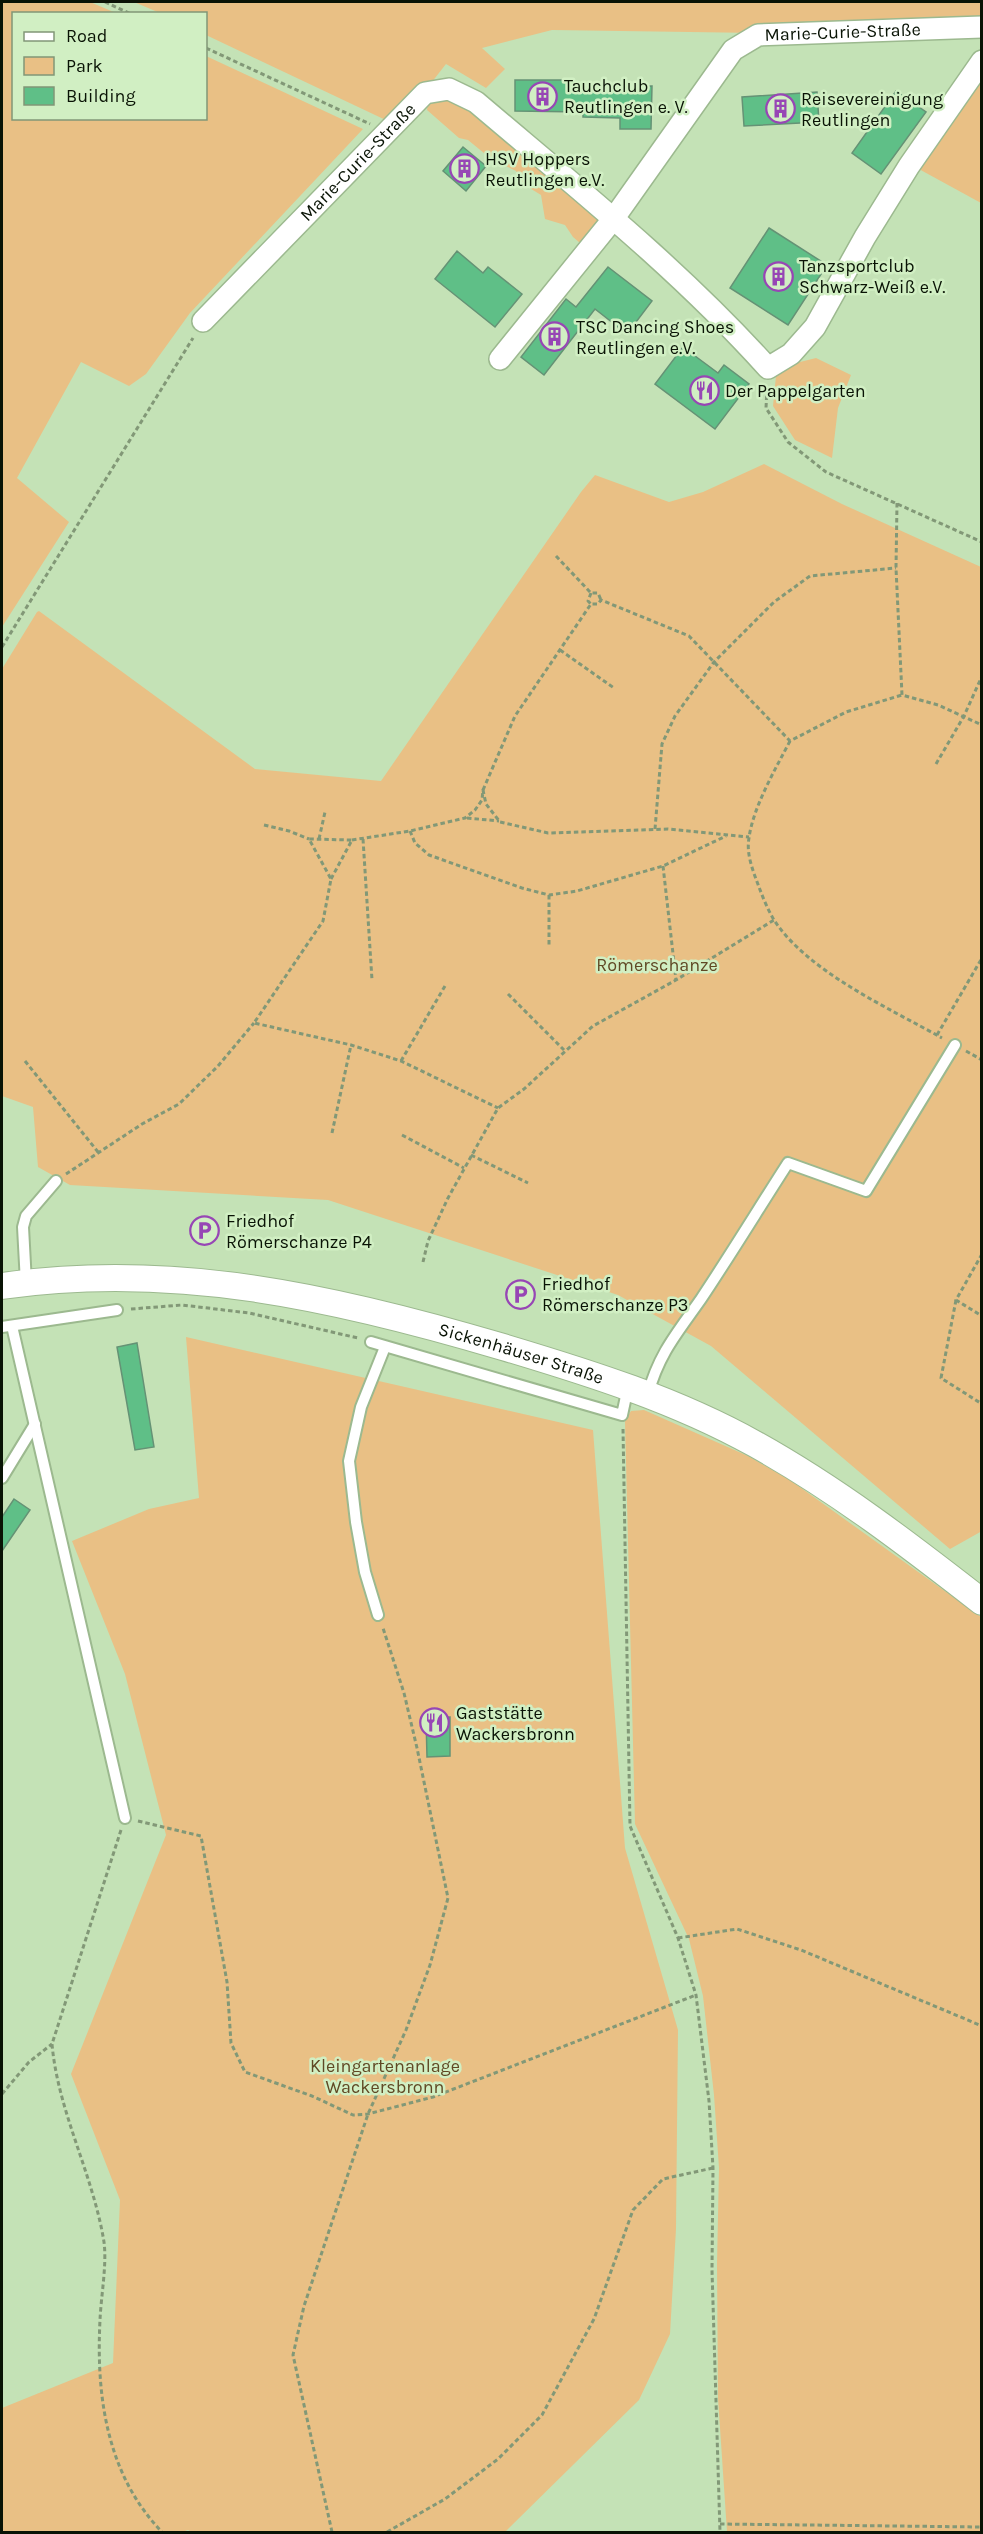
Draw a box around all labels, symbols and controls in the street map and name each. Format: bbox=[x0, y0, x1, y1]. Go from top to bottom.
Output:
legend bbox=[12, 12, 207, 120]
street label: Marie-Curie-Straße bbox=[764, 18, 921, 46]
text: Road bbox=[66, 25, 107, 47]
text: Park bbox=[66, 55, 103, 77]
place label: Tauchclub Reutlingen e. V. bbox=[564, 75, 688, 118]
building icon: Tauchclub Reutlingen e. V. bbox=[527, 80, 559, 112]
text: Building bbox=[66, 85, 136, 107]
place label: Reisevereinigung Reutlingen bbox=[801, 88, 943, 131]
building icon: Reisevereinigung Reutlingen bbox=[764, 93, 796, 125]
street label: Marie-Curie-Straße bbox=[295, 98, 420, 226]
place label: HSV Hoppers Reutlingen e.V. bbox=[485, 148, 605, 191]
building icon: HSV Hoppers Reutlingen e.V. bbox=[448, 153, 480, 185]
place label: Tanzsportclub Schwarz-Weiß e.V. bbox=[799, 255, 946, 298]
building icon: Tanzsportclub Schwarz-Weiß e.V. bbox=[762, 260, 794, 292]
place label: TSC Dancing Shoes Reutlingen e.V. bbox=[576, 316, 734, 359]
building icon: TSC Dancing Shoes Reutlingen e.V. bbox=[539, 321, 571, 353]
restaurant icon: Der Pappelgarten bbox=[688, 375, 720, 407]
place label: Der Pappelgarten bbox=[725, 380, 866, 402]
park label: Römerschanze bbox=[596, 954, 718, 976]
place label: Friedhof Römerschanze P4 bbox=[226, 1210, 372, 1253]
parking icon: Friedhof Römerschanze P4 bbox=[189, 1215, 221, 1247]
place label: Friedhof Römerschanze P3 bbox=[542, 1273, 689, 1316]
parking icon: Friedhof Römerschanze P3 bbox=[505, 1278, 537, 1310]
street label: Sickenhäuser Straße bbox=[436, 1318, 607, 1389]
place label: Gaststätte Wackersbronn bbox=[456, 1702, 575, 1745]
restaurant icon: Gaststätte Wackersbronn bbox=[419, 1707, 451, 1739]
park label: Kleingartenanlage Wackersbronn bbox=[310, 2055, 460, 2098]

